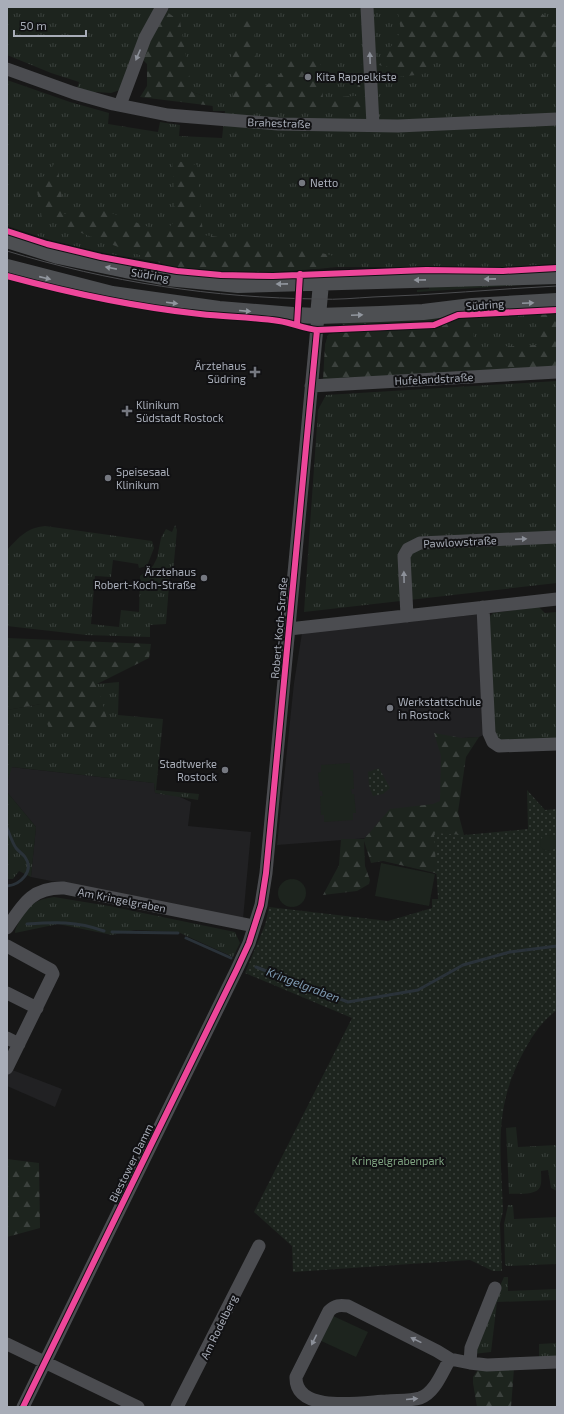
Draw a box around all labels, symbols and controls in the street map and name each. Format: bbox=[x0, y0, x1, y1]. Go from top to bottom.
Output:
scale bar bbox=[14, 12, 86, 38]
text: 50 m bbox=[20, 18, 47, 32]
one-way arrow bbox=[135, 50, 141, 61]
one-way arrow bbox=[366, 52, 373, 64]
place label: Kita Rappelkiste bbox=[316, 70, 397, 83]
marker: Kita Rappelkiste bbox=[303, 72, 313, 82]
street label: Brahestraße bbox=[247, 115, 311, 130]
place label: Netto bbox=[310, 176, 338, 189]
marker: Netto bbox=[297, 178, 307, 188]
one-way arrow bbox=[105, 264, 117, 270]
street label: Südring bbox=[130, 265, 170, 284]
one-way arrow bbox=[38, 275, 51, 281]
one-way arrow bbox=[414, 276, 426, 283]
one-way arrow bbox=[483, 276, 496, 282]
one-way arrow bbox=[275, 281, 288, 287]
street label: Südring bbox=[465, 297, 505, 312]
one-way arrow bbox=[522, 299, 534, 306]
one-way arrow bbox=[166, 300, 178, 306]
one-way arrow bbox=[239, 308, 251, 314]
one-way arrow bbox=[351, 312, 363, 319]
place label: Ärztehaus Südring bbox=[195, 359, 246, 385]
marker: Ärztehaus Südring bbox=[249, 366, 261, 378]
street label: Hufelandstraße bbox=[394, 370, 474, 387]
place label: Klinikum Südstadt Rostock bbox=[136, 398, 224, 424]
marker: Klinikum Südstadt Rostock bbox=[121, 405, 133, 417]
place label: Speisesaal Klinikum bbox=[116, 465, 170, 491]
marker: Speisesaal Klinikum bbox=[103, 473, 113, 483]
street label: Pawlowstraße bbox=[423, 533, 497, 550]
one-way arrow bbox=[515, 535, 527, 542]
place label: Ärztehaus Robert-Koch-Straße bbox=[94, 565, 196, 591]
one-way arrow bbox=[401, 570, 407, 583]
marker: Ärztehaus Robert-Koch-Straße bbox=[199, 573, 209, 583]
street label: Robert-Koch-Straße bbox=[268, 577, 289, 679]
place label: Werkstattschule in Rostock bbox=[398, 695, 481, 721]
marker: Werkstattschule in Rostock bbox=[385, 703, 395, 713]
place label: Stadtwerke Rostock bbox=[159, 757, 217, 783]
marker: Stadtwerke Rostock bbox=[220, 765, 230, 775]
street label: Am Kringelgraben bbox=[77, 885, 167, 914]
water label: Kringelgraben bbox=[265, 964, 342, 1004]
street label: Biestower Damm bbox=[106, 1121, 155, 1204]
park label: Kringelgrabenpark bbox=[352, 1154, 445, 1167]
street label: Am Rodelberg bbox=[197, 1292, 240, 1361]
one-way arrow bbox=[311, 1334, 317, 1346]
one-way arrow bbox=[410, 1337, 421, 1343]
one-way arrow bbox=[405, 1395, 418, 1402]

